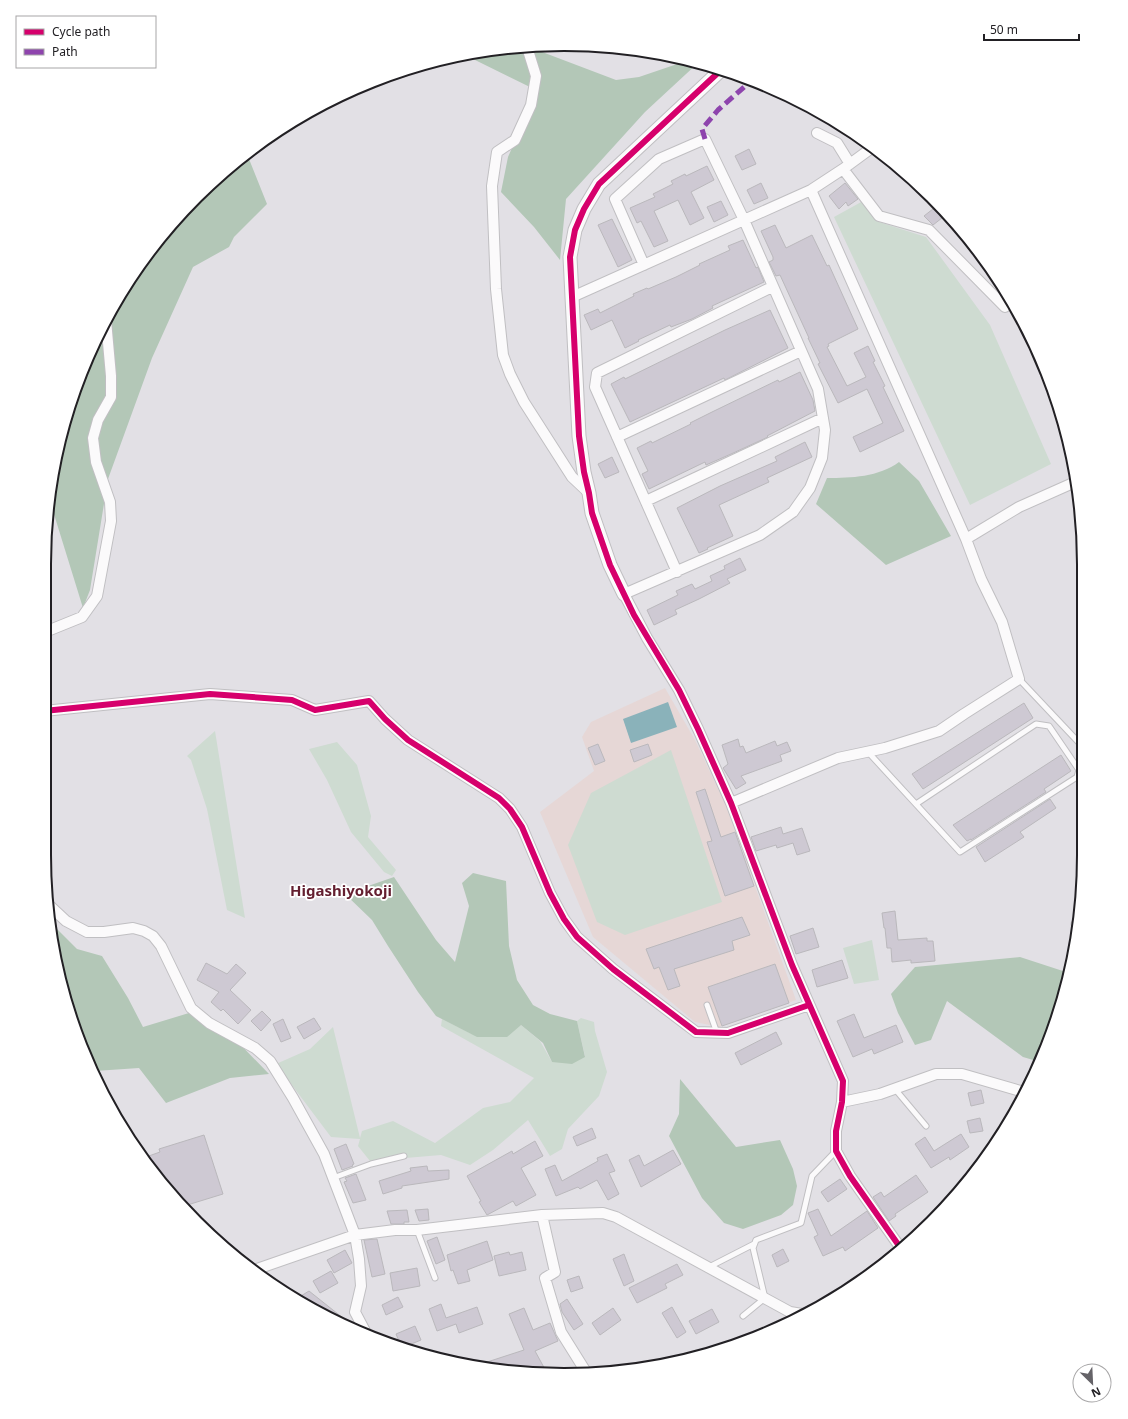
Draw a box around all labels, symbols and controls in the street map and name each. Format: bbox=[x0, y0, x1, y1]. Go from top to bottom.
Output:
legend bbox=[16, 16, 156, 68]
scale bar bbox=[984, 16, 1079, 42]
text: 50 m bbox=[990, 21, 1018, 38]
text: Cycle path bbox=[52, 23, 110, 40]
text: Path bbox=[52, 43, 78, 60]
district label: Higashiyokoji bbox=[290, 880, 392, 900]
north arrow bbox=[1072, 1363, 1112, 1403]
text: N bbox=[1089, 1384, 1103, 1401]

